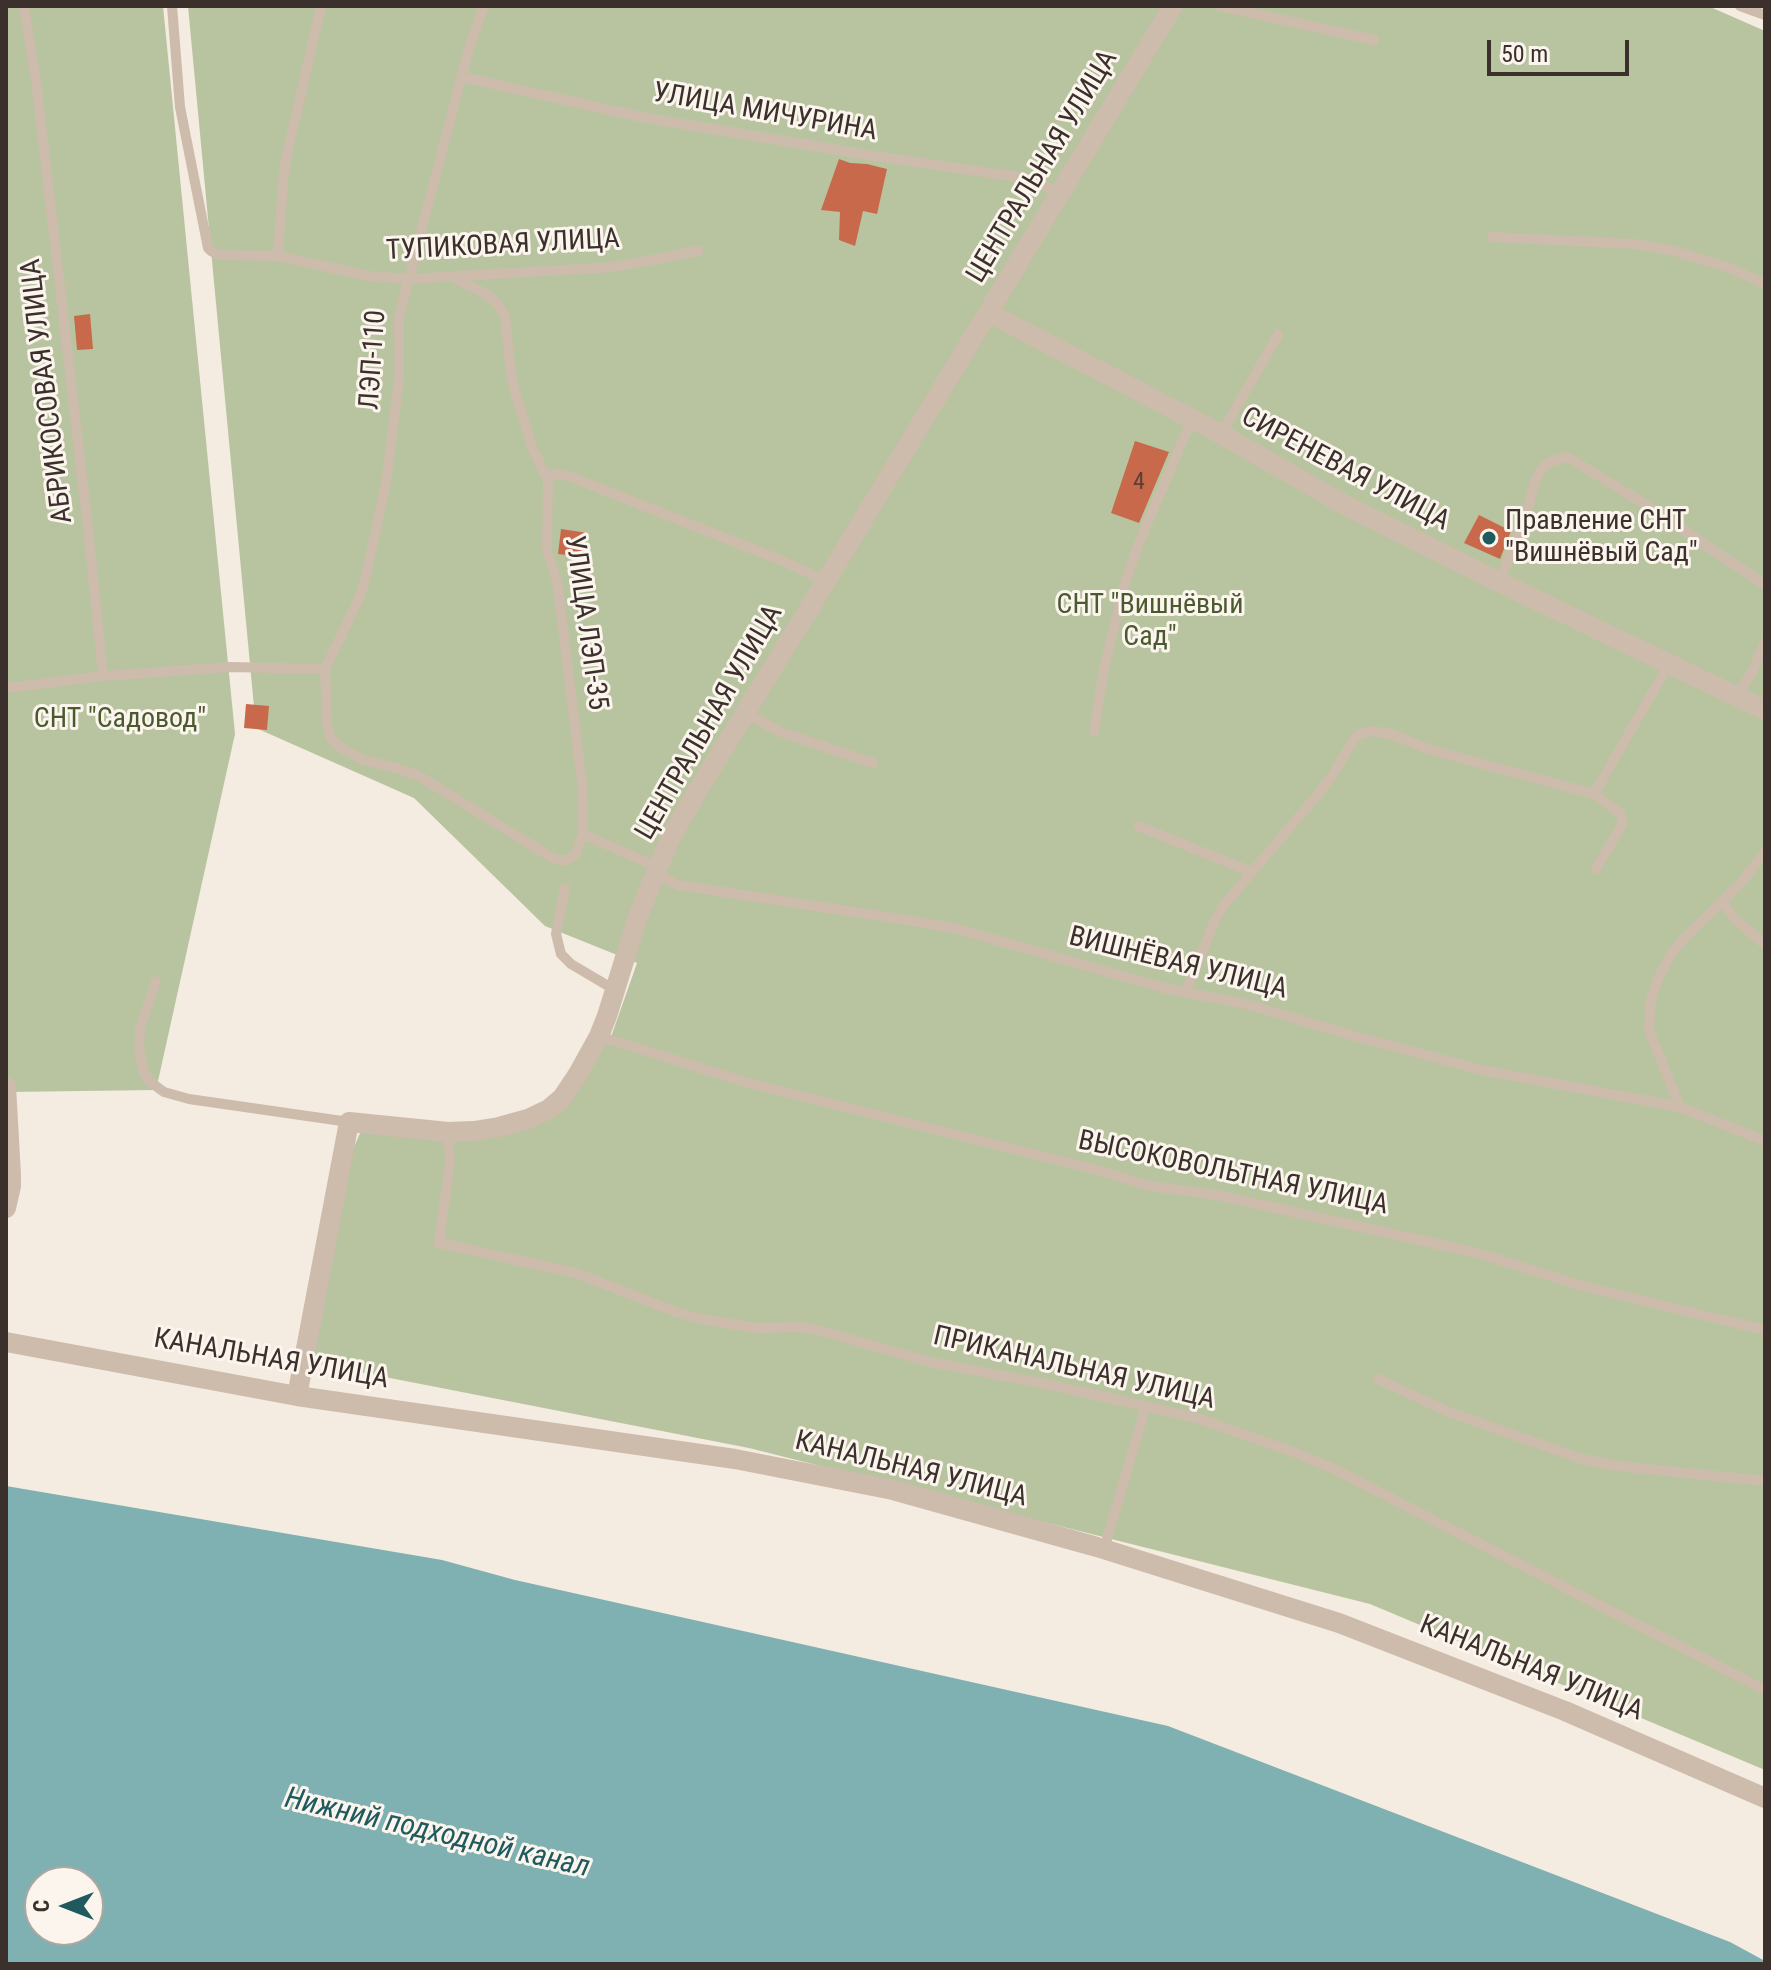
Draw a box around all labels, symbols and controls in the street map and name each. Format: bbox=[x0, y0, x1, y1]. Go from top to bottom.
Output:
scale bar bbox=[1491, 24, 1633, 74]
text: 50 m bbox=[1501, 40, 1548, 68]
street label: ЦЕНТРАЛЬНАЯ УЛИЦА bbox=[960, 45, 1126, 289]
street label: УЛИЦА МИЧУРИНА bbox=[650, 77, 880, 149]
street label: ТУПИКОВАЯ УЛИЦА bbox=[385, 223, 621, 269]
street label: АБРИКОСОВАЯ УЛИЦА bbox=[15, 257, 81, 525]
street label: ЛЭП-110 bbox=[354, 309, 394, 411]
street label: СИРЕНЕВАЯ УЛИЦА bbox=[1235, 401, 1455, 539]
house number: 4 bbox=[1133, 469, 1145, 497]
place label: Правление СНТ "Вишнёвый Сад" bbox=[1505, 505, 1698, 571]
marker: Правление СНТ "Вишнёвый Сад" bbox=[1480, 529, 1498, 547]
street label: УЛИЦА ЛЭП-35 bbox=[556, 534, 614, 712]
park label: СНТ "Вишнёвый Сад" bbox=[1057, 589, 1243, 655]
street label: ЦЕНТРАЛЬНАЯ УЛИЦА bbox=[629, 600, 791, 846]
park label: СНТ "Садовод" bbox=[34, 703, 206, 737]
street label: ВИШНЁВАЯ УЛИЦА bbox=[1065, 921, 1291, 1007]
street label: ВЫСОКОВОЛЬТНАЯ УЛИЦА bbox=[1075, 1125, 1391, 1223]
street label: ПРИКАНАЛЬНАЯ УЛИЦА bbox=[930, 1320, 1218, 1418]
street label: КАНАЛЬНАЯ УЛИЦА bbox=[151, 1323, 391, 1397]
street label: КАНАЛЬНАЯ УЛИЦА bbox=[792, 1425, 1030, 1515]
street label: КАНАЛЬНАЯ УЛИЦА bbox=[1414, 1609, 1648, 1729]
water label: Нижний подходной канал bbox=[281, 1781, 593, 1887]
north arrow bbox=[24, 1866, 104, 1946]
text: С bbox=[29, 1900, 54, 1912]

